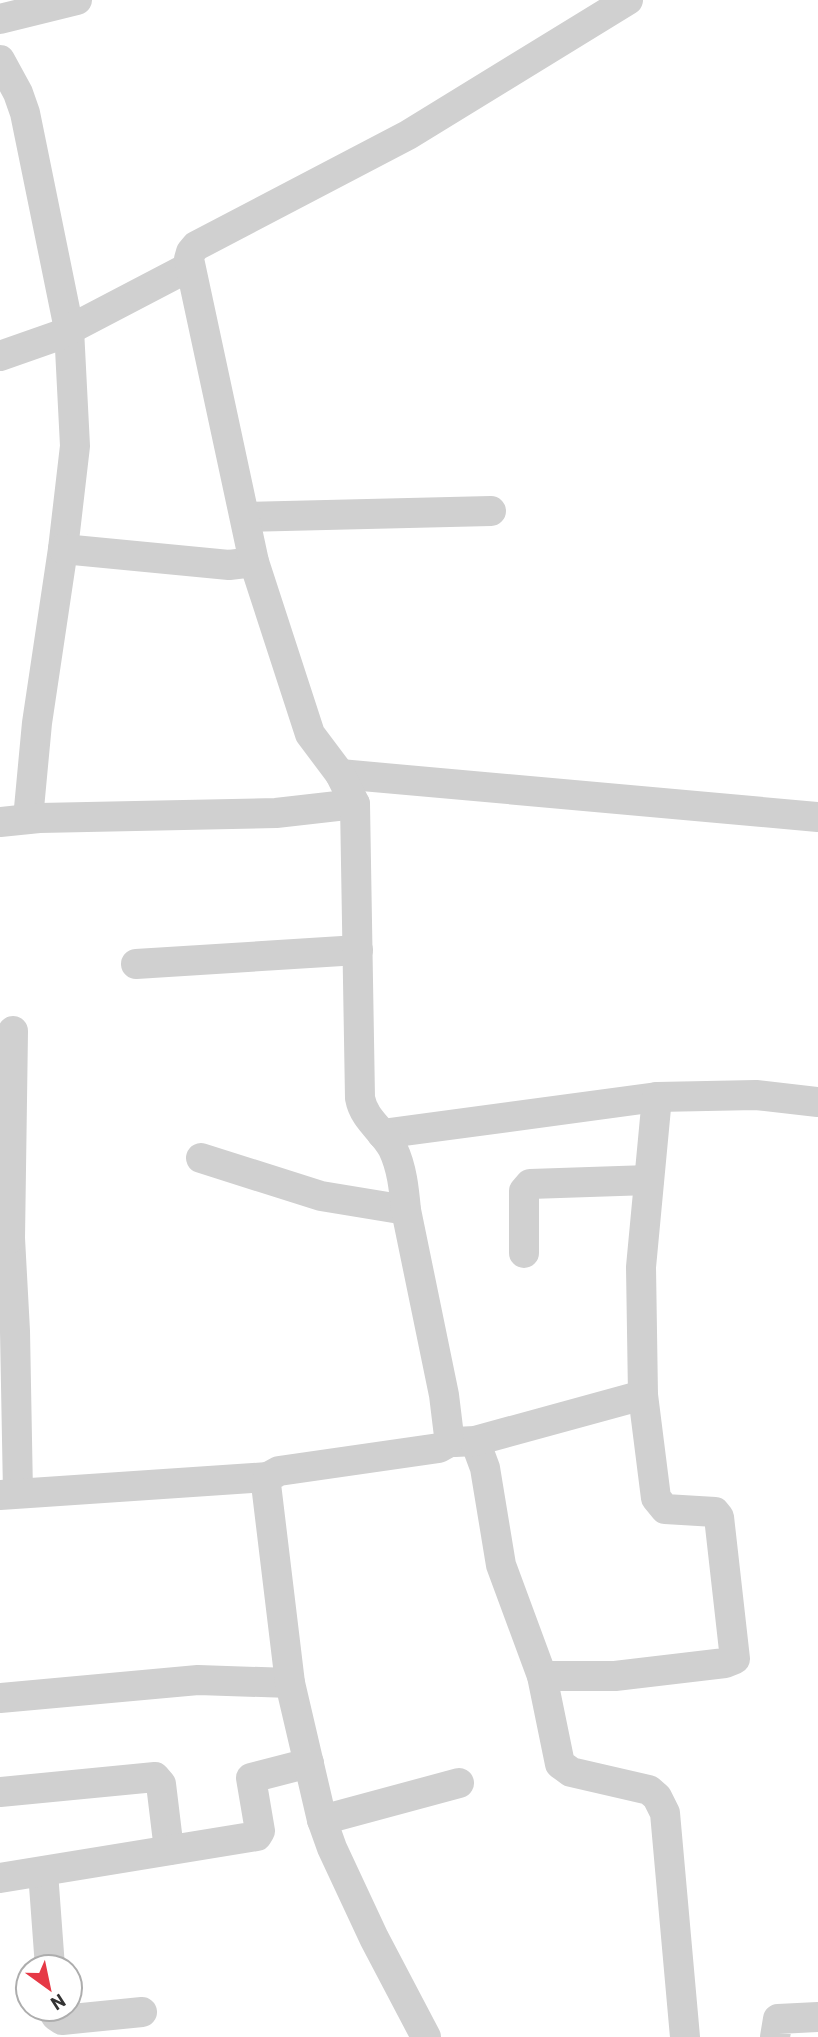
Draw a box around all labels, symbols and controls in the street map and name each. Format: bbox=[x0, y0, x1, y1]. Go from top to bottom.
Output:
north arrow bbox=[14, 1953, 84, 2023]
text: N bbox=[47, 1990, 70, 2016]

